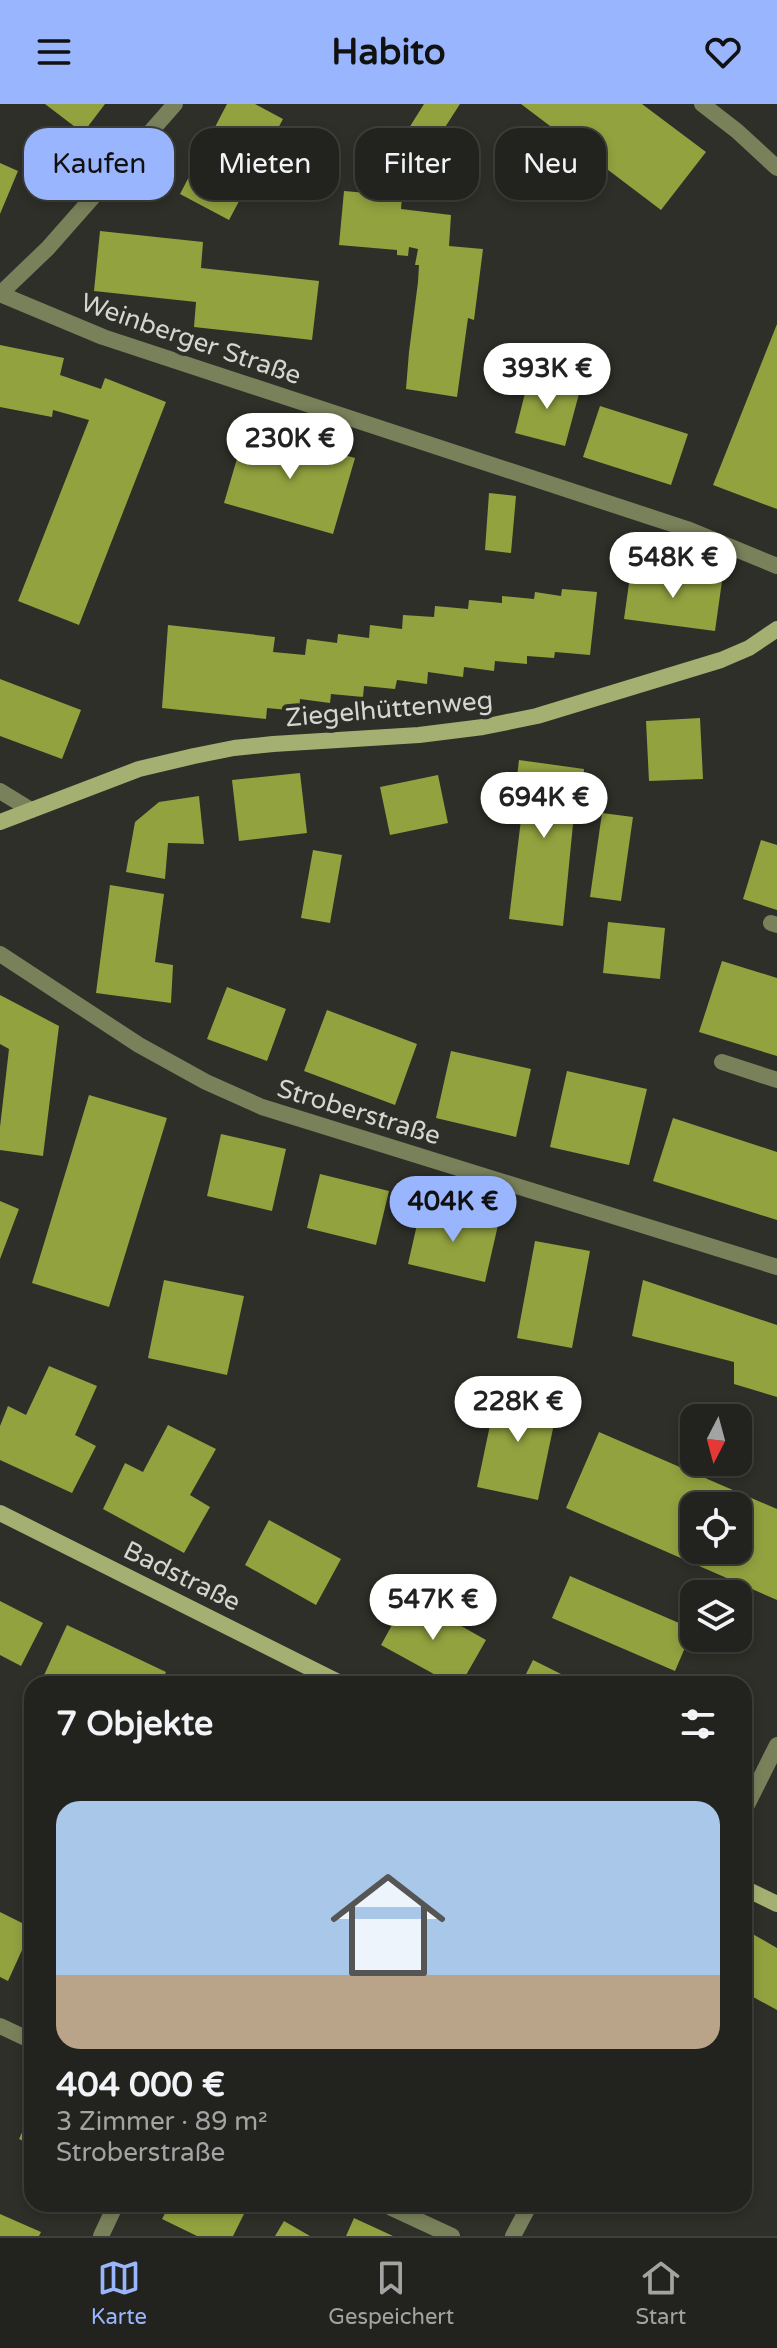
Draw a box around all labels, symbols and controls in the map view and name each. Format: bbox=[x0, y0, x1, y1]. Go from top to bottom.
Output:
icon: menu bbox=[32, 30, 76, 74]
icon: heart bbox=[701, 30, 745, 74]
text: Habito bbox=[331, 31, 446, 74]
chip: Kaufen bbox=[24, 128, 174, 200]
chip: Mieten bbox=[190, 128, 339, 200]
chip: Filter bbox=[355, 128, 479, 200]
chip: Neu bbox=[495, 128, 606, 200]
street label: Weinberger Straße bbox=[77, 287, 305, 391]
pin: 393K € bbox=[482, 343, 612, 411]
text: 393K € bbox=[502, 353, 592, 384]
pin: 230K € bbox=[225, 413, 355, 481]
text: 230K € bbox=[245, 423, 335, 454]
pin: 548K € bbox=[608, 532, 738, 600]
text: 548K € bbox=[628, 542, 718, 573]
street label: Ziegelhüttenweg bbox=[284, 684, 494, 734]
pin: 694K € bbox=[479, 772, 609, 840]
text: 694K € bbox=[499, 782, 589, 813]
street label: Stroberstraße bbox=[274, 1072, 444, 1152]
pin: 404K € bbox=[388, 1176, 518, 1244]
text: 404K € bbox=[408, 1186, 498, 1217]
pin: 228K € bbox=[453, 1376, 583, 1444]
text: 228K € bbox=[473, 1386, 563, 1417]
north arrow bbox=[680, 1404, 752, 1476]
map controls bbox=[680, 1404, 752, 1652]
button: locate bbox=[680, 1492, 752, 1564]
street label: Badstraße bbox=[118, 1534, 246, 1618]
pin: 547K € bbox=[368, 1574, 498, 1642]
button: layers bbox=[680, 1580, 752, 1652]
text: 547K € bbox=[388, 1584, 478, 1615]
icon: filters bbox=[676, 1702, 720, 1746]
text: 7 Objekte bbox=[56, 1704, 213, 1745]
icon: home bbox=[316, 1853, 460, 1997]
text: 404 000 € bbox=[56, 2065, 225, 2106]
text: 3 Zimmer · 89 m² bbox=[56, 2106, 268, 2137]
text: Stroberstraße bbox=[56, 2137, 225, 2168]
tab: Karte bbox=[91, 2256, 147, 2330]
tab: Gespeichert bbox=[328, 2256, 454, 2330]
tab: Start bbox=[636, 2256, 686, 2330]

